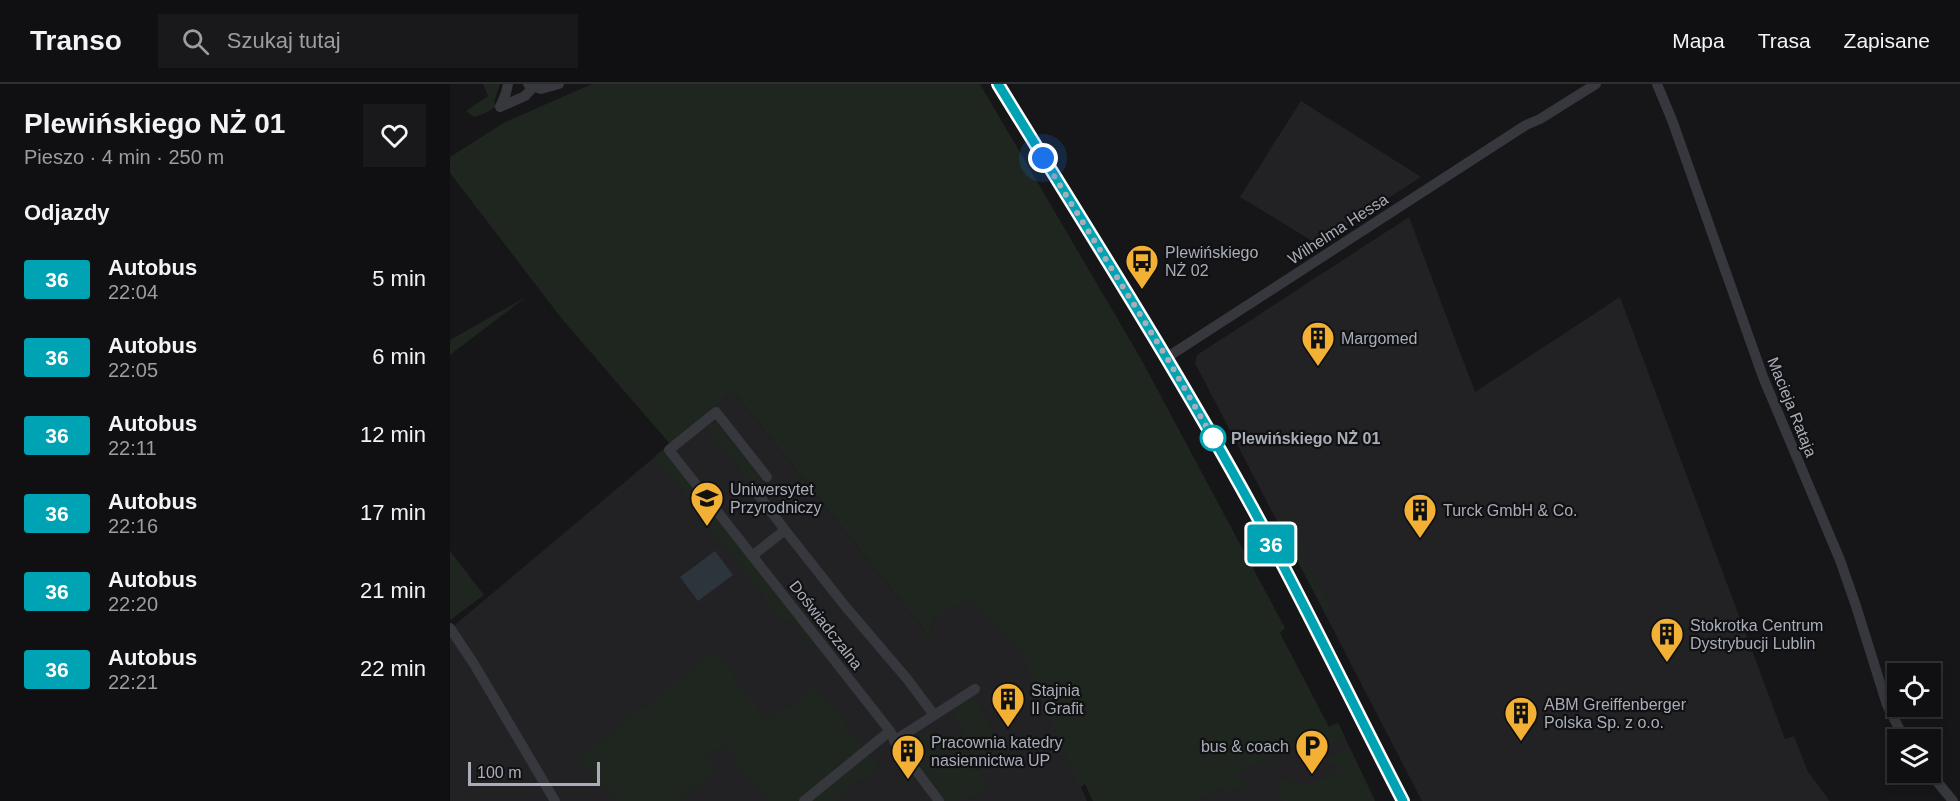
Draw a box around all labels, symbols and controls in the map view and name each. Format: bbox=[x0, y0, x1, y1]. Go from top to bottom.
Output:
search box bbox=[158, 14, 578, 68]
text: Transo bbox=[30, 25, 122, 56]
icon: search bbox=[179, 25, 212, 58]
text: Szukaj tutaj bbox=[227, 28, 341, 53]
text: Mapa bbox=[1672, 29, 1725, 52]
text: Trasa bbox=[1758, 29, 1811, 52]
text: Zapisane bbox=[1844, 29, 1930, 52]
button: heart bbox=[363, 104, 426, 167]
text: Plewińskiego NŻ 01 bbox=[24, 108, 285, 139]
your location bbox=[1028, 143, 1058, 173]
text: Pieszo · 4 min · 250 m bbox=[24, 146, 224, 168]
street label: Wilhelma Hessa bbox=[1285, 190, 1391, 268]
text: Odjazdy bbox=[24, 200, 110, 225]
bus stop icon: Plewińskiego NŻ 02 bbox=[1124, 243, 1160, 290]
place label: Plewińskiego NŻ 02 bbox=[1165, 244, 1258, 279]
text: Autobus bbox=[108, 255, 197, 280]
text: 5 min bbox=[372, 266, 426, 291]
text: 36 bbox=[45, 268, 69, 291]
text: 22:04 bbox=[108, 281, 158, 303]
building icon: Margomed bbox=[1300, 320, 1336, 367]
place label: Margomed bbox=[1341, 330, 1417, 347]
text: Autobus bbox=[108, 333, 197, 358]
text: 6 min bbox=[372, 344, 426, 369]
text: 36 bbox=[45, 346, 69, 369]
street label: Macieja Rataja bbox=[1764, 355, 1820, 459]
text: 22:05 bbox=[108, 359, 158, 381]
text: Autobus bbox=[108, 411, 197, 436]
text: 12 min bbox=[360, 422, 426, 447]
text: 36 bbox=[45, 424, 69, 447]
marker: Plewińskiego NŻ 01 bbox=[1200, 425, 1226, 451]
place label: Plewińskiego NŻ 01 bbox=[1231, 430, 1380, 447]
text: 22:11 bbox=[108, 437, 157, 459]
school or university icon: Uniwersytet Przyrodniczy bbox=[689, 480, 725, 527]
place label: Uniwersytet Przyrodniczy bbox=[730, 481, 822, 516]
text: Autobus bbox=[108, 489, 197, 514]
building icon: Turck GmbH & Co. bbox=[1402, 492, 1438, 539]
text: 17 min bbox=[360, 500, 426, 525]
text: 36 bbox=[45, 502, 69, 525]
place label: Turck GmbH & Co. bbox=[1443, 502, 1578, 519]
text: 22:16 bbox=[108, 515, 158, 537]
line badge: 36 bbox=[1244, 524, 1298, 564]
text: 36 bbox=[1259, 533, 1283, 556]
text: Autobus bbox=[108, 567, 197, 592]
street label: Doświadczalna bbox=[786, 577, 866, 673]
text: 21 min bbox=[360, 578, 426, 603]
text: 36 bbox=[45, 580, 69, 603]
text: 22:20 bbox=[108, 593, 158, 615]
building icon: Stokrotka Centrum Dystrybucji Lublin bbox=[1649, 616, 1685, 663]
place label: Stokrotka Centrum Dystrybucji Lublin bbox=[1690, 617, 1823, 652]
text: Autobus bbox=[108, 645, 197, 670]
text: 22 min bbox=[360, 656, 426, 681]
text: 36 bbox=[45, 658, 69, 681]
map controls bbox=[1887, 663, 1941, 783]
button: locate bbox=[1887, 663, 1941, 717]
text: 22:21 bbox=[108, 671, 158, 693]
building icon: Stajnia II Grafit bbox=[990, 681, 1026, 728]
place label: Stajnia II Grafit bbox=[1031, 682, 1084, 717]
building icon: ABM Greiffenberger Polska Sp. z o.o. bbox=[1503, 695, 1539, 742]
place label: ABM Greiffenberger Polska Sp. z o.o. bbox=[1544, 696, 1687, 731]
parking icon: bus & coach bbox=[1294, 728, 1330, 775]
button: layers bbox=[1887, 729, 1941, 783]
building icon: Pracownia katedry nasiennictwa UP bbox=[890, 733, 926, 780]
place label: Pracownia katedry nasiennictwa UP bbox=[931, 734, 1063, 769]
place label: bus & coach bbox=[1201, 738, 1289, 755]
scale bar bbox=[468, 759, 600, 786]
text: 100 m bbox=[477, 764, 521, 781]

